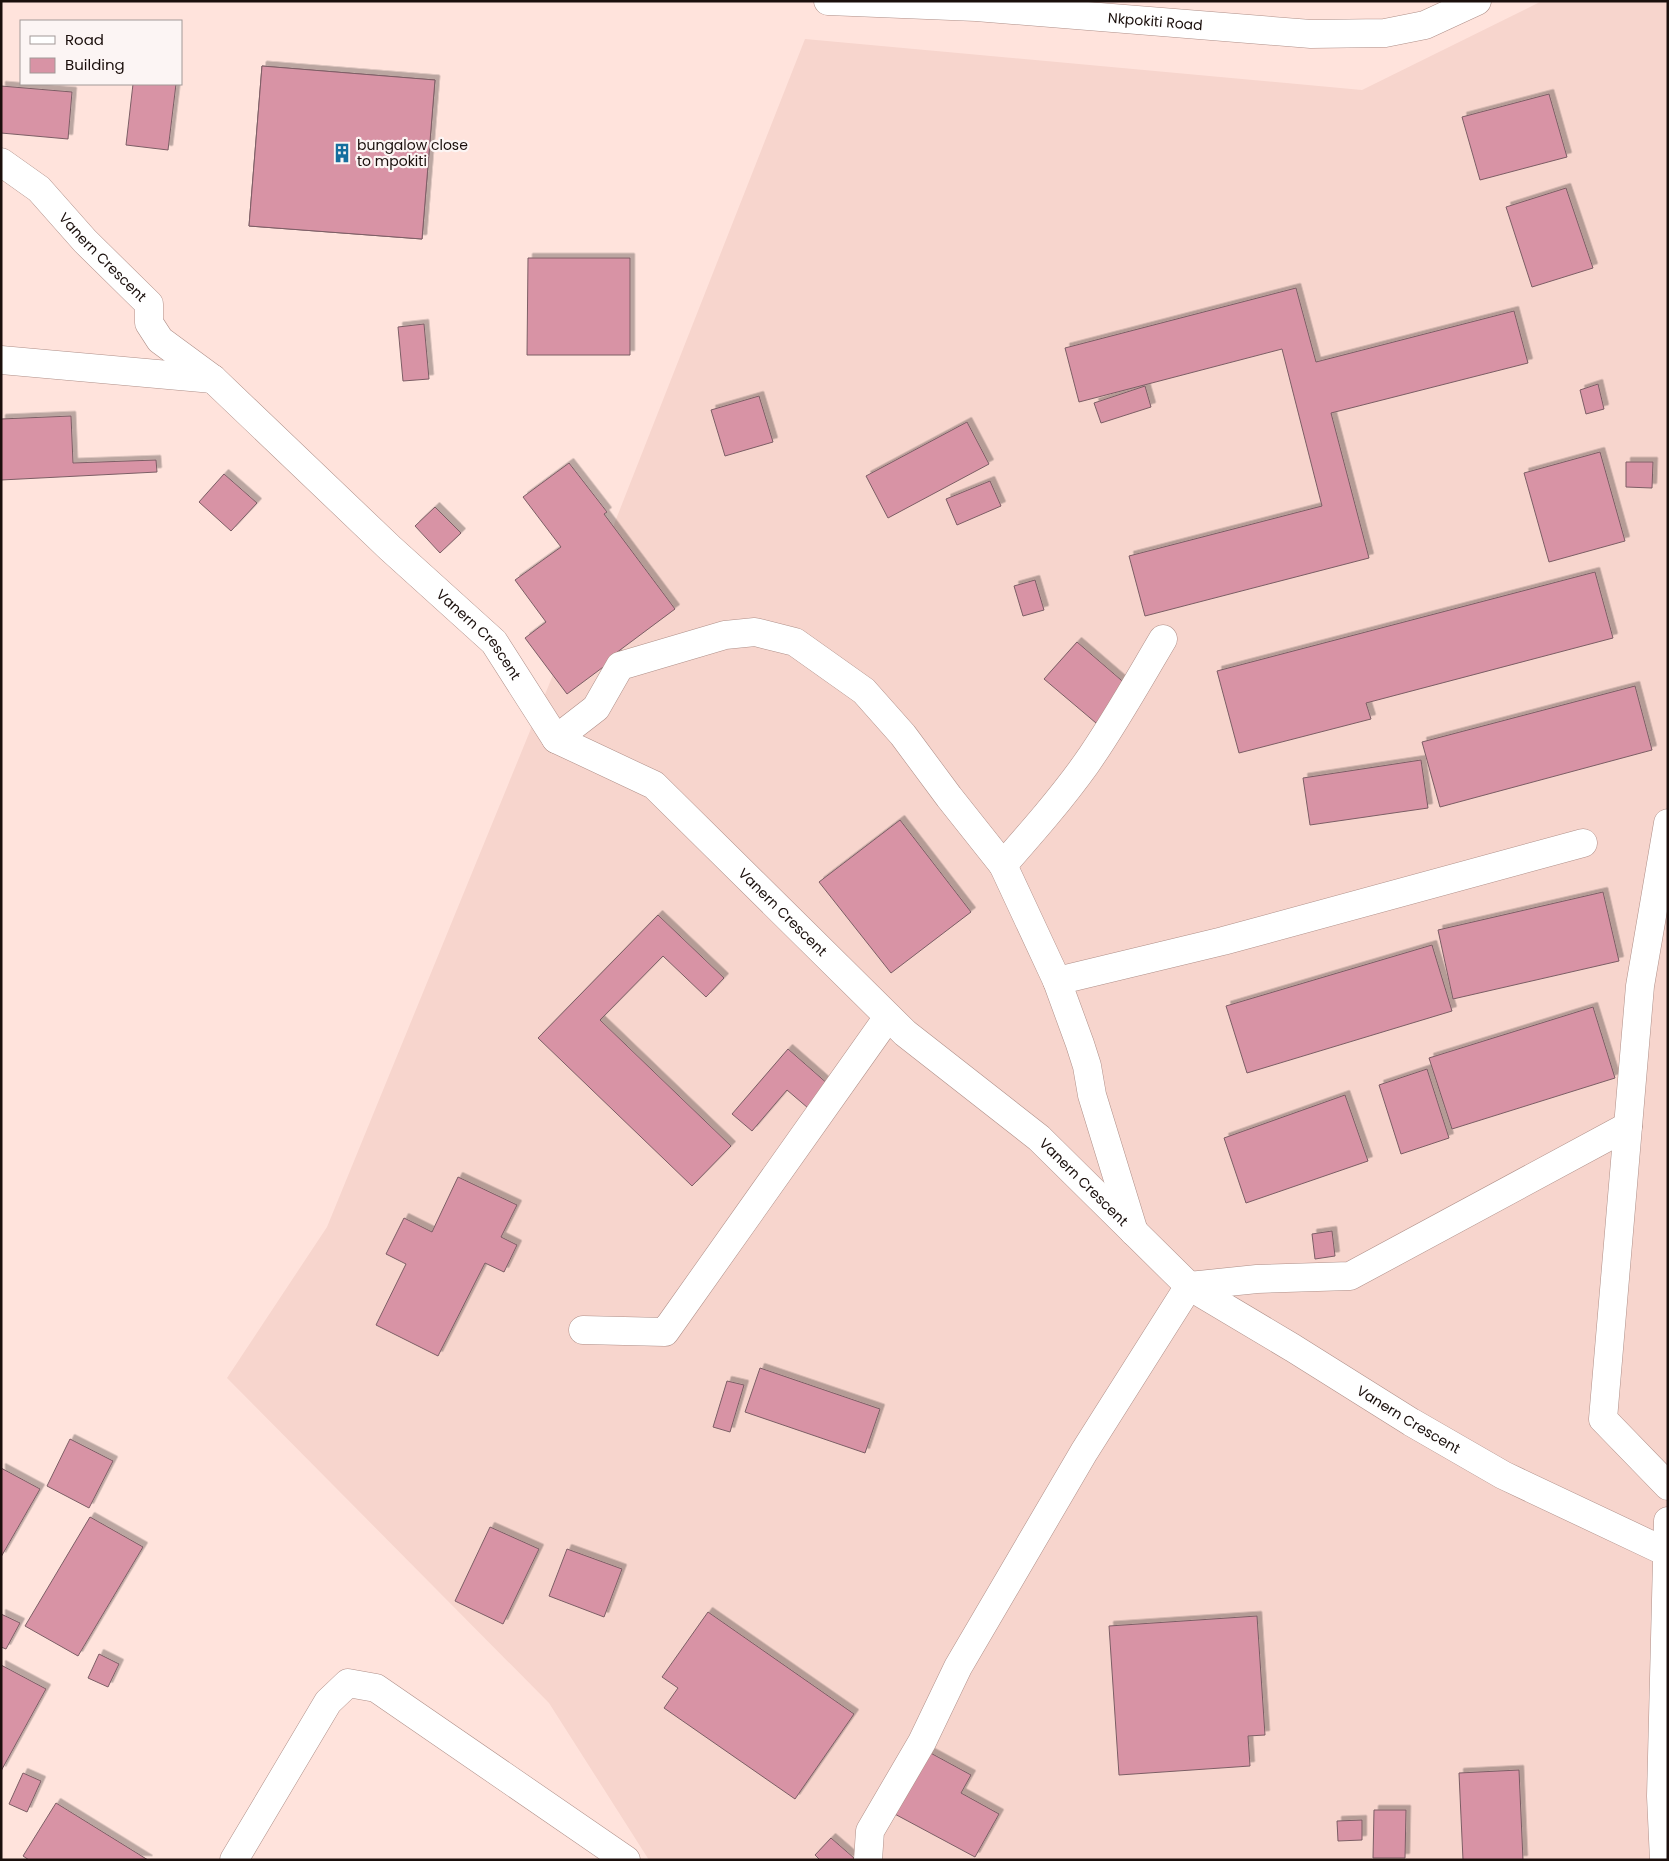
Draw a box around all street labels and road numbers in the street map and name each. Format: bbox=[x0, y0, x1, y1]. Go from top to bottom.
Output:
street label: Nkpokiti Road bbox=[1107, 8, 1203, 35]
street label: Vanern Crescent bbox=[54, 208, 151, 306]
street label: Vanern Crescent bbox=[432, 584, 526, 684]
street label: Vanern Crescent bbox=[734, 864, 832, 961]
street label: Vanern Crescent bbox=[1035, 1134, 1133, 1231]
street label: Vanern Crescent bbox=[1353, 1380, 1464, 1458]

